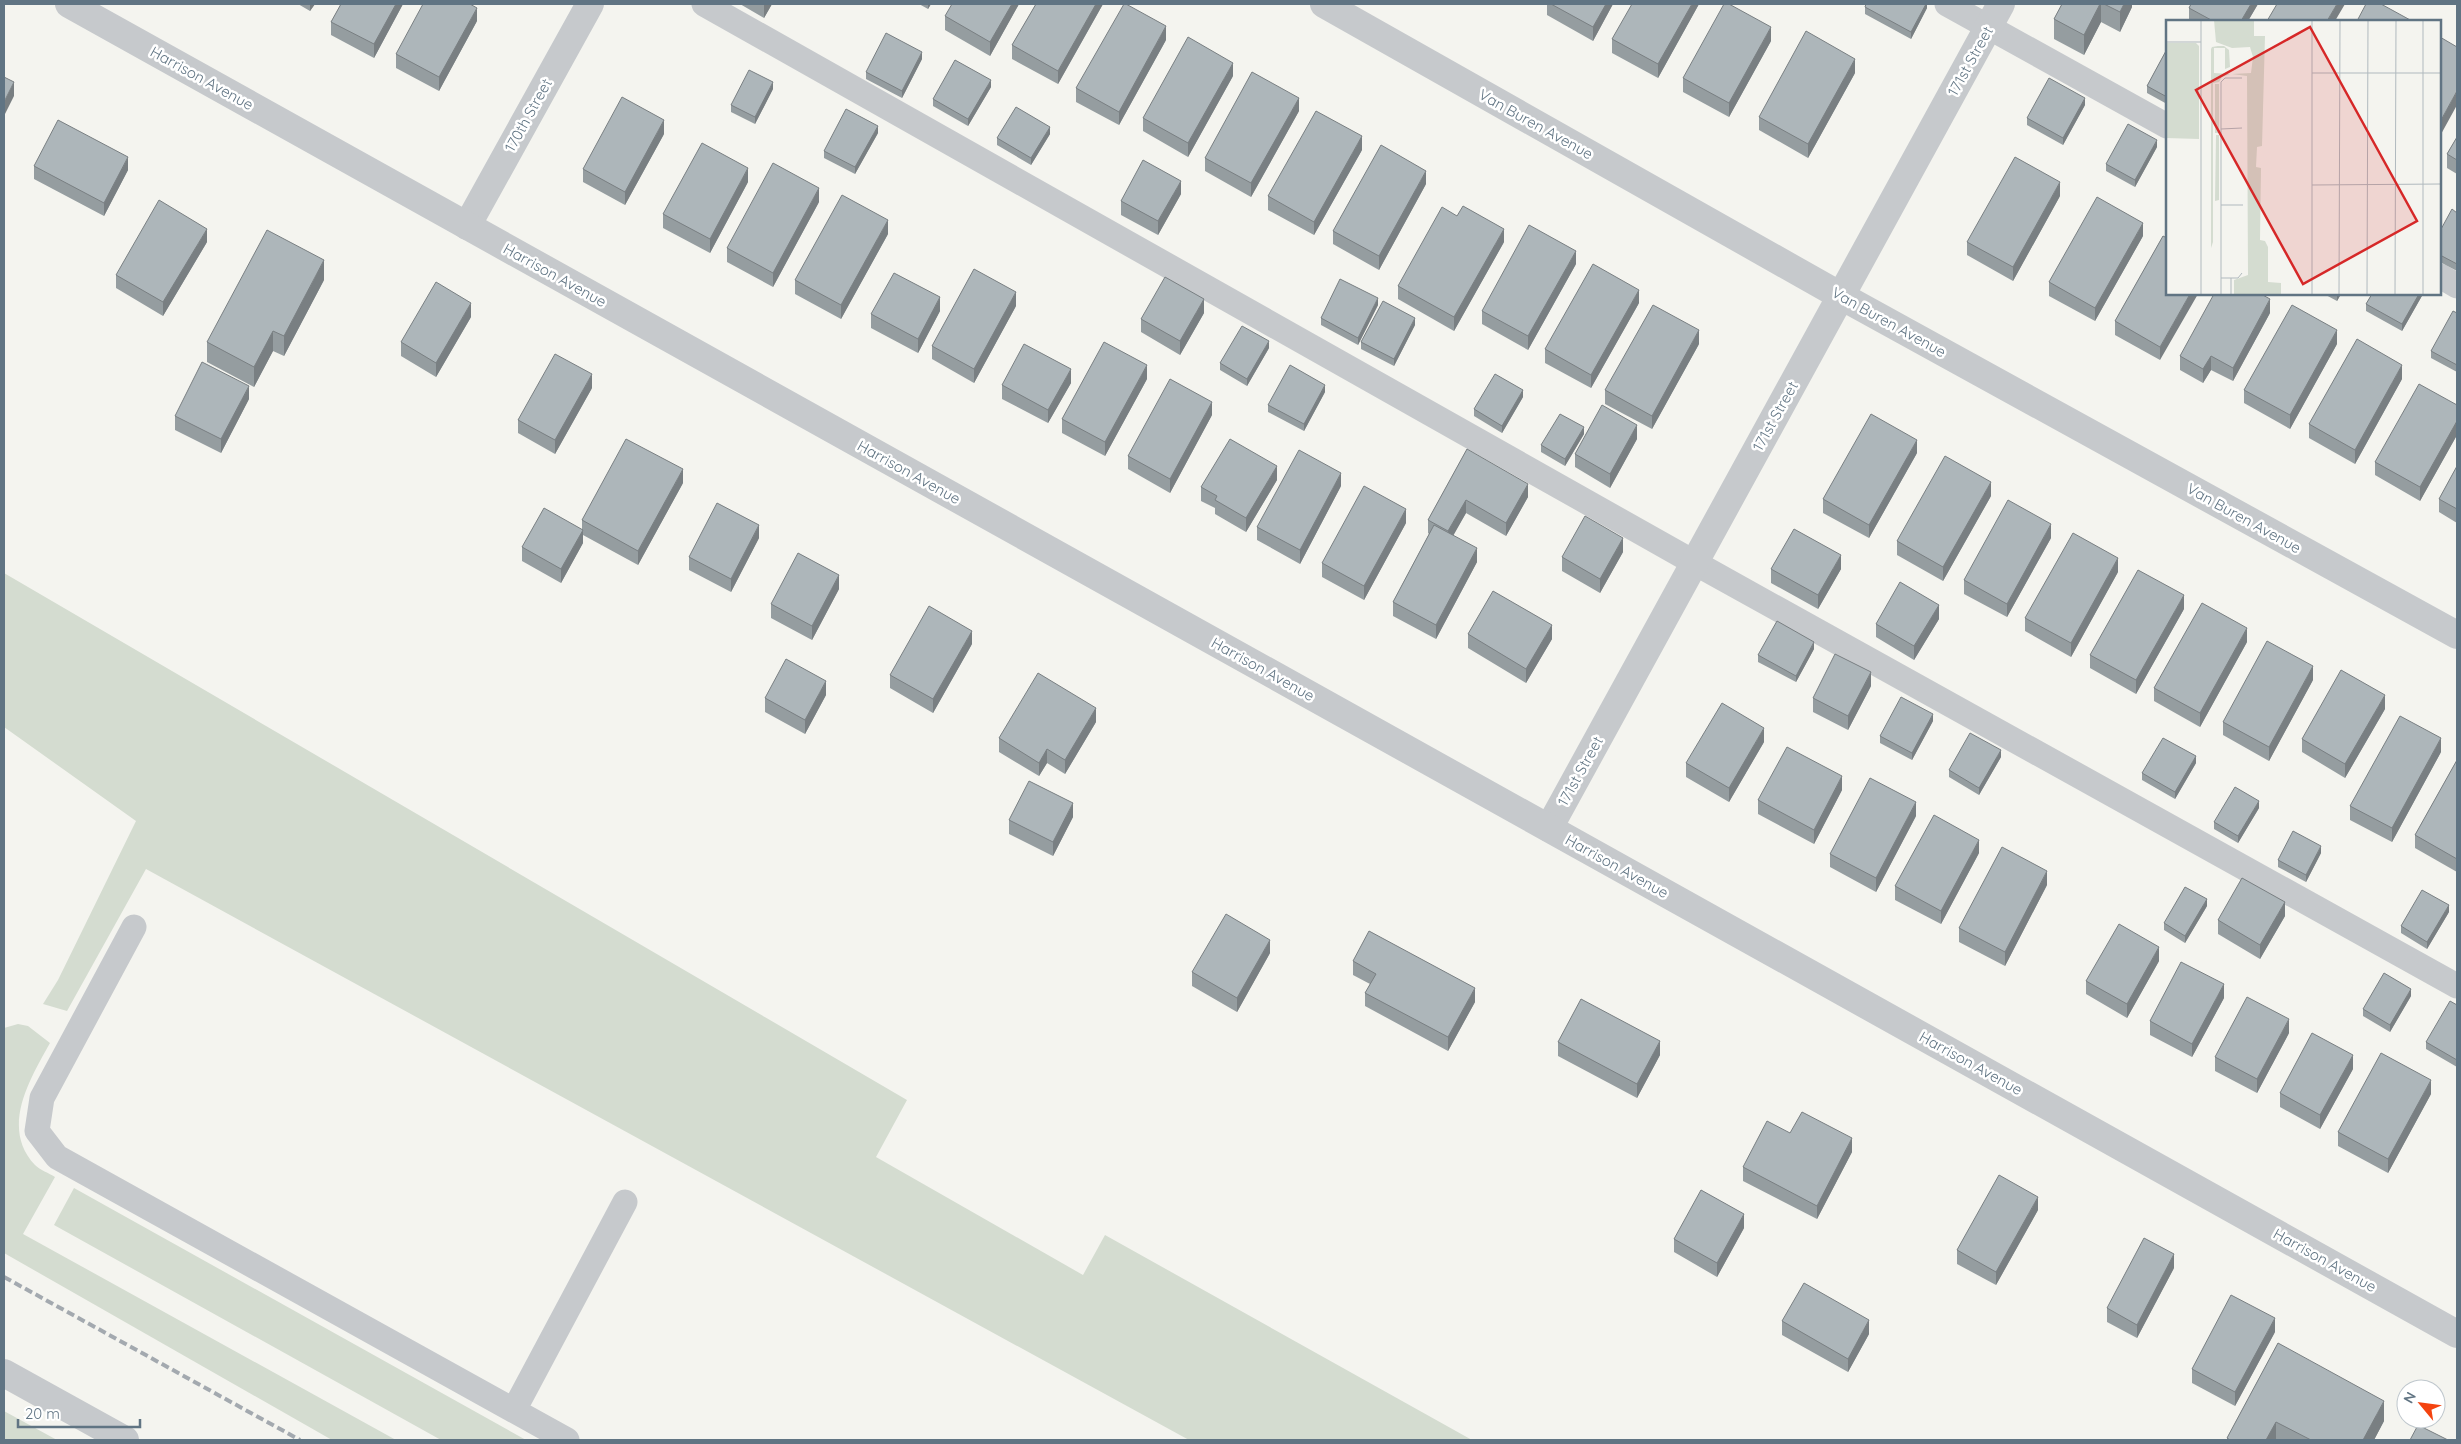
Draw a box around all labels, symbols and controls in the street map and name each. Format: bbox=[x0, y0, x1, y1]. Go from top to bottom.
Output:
inset map bbox=[2166, 20, 2441, 295]
street label: 171st Street bbox=[1943, 23, 1997, 99]
street label: Harrison Avenue bbox=[147, 42, 257, 114]
street label: 170th Street bbox=[500, 75, 556, 155]
street label: Van Buren Avenue bbox=[1475, 85, 1597, 163]
street label: Harrison Avenue bbox=[500, 239, 610, 311]
street label: Van Buren Avenue bbox=[1828, 283, 1950, 361]
street label: 171st Street bbox=[1748, 378, 1802, 454]
street label: Harrison Avenue bbox=[854, 436, 964, 508]
street label: Van Buren Avenue bbox=[2183, 479, 2305, 557]
street label: Harrison Avenue bbox=[1208, 633, 1318, 705]
street label: 171st Street bbox=[1553, 733, 1607, 809]
street label: Harrison Avenue bbox=[1562, 830, 1672, 902]
street label: Harrison Avenue bbox=[1916, 1027, 2026, 1099]
street label: Harrison Avenue bbox=[2270, 1224, 2380, 1296]
north arrow bbox=[2396, 1379, 2446, 1429]
text: N bbox=[2399, 1389, 2420, 1407]
scale bar bbox=[18, 1396, 140, 1428]
text: 20 m bbox=[25, 1404, 60, 1423]

